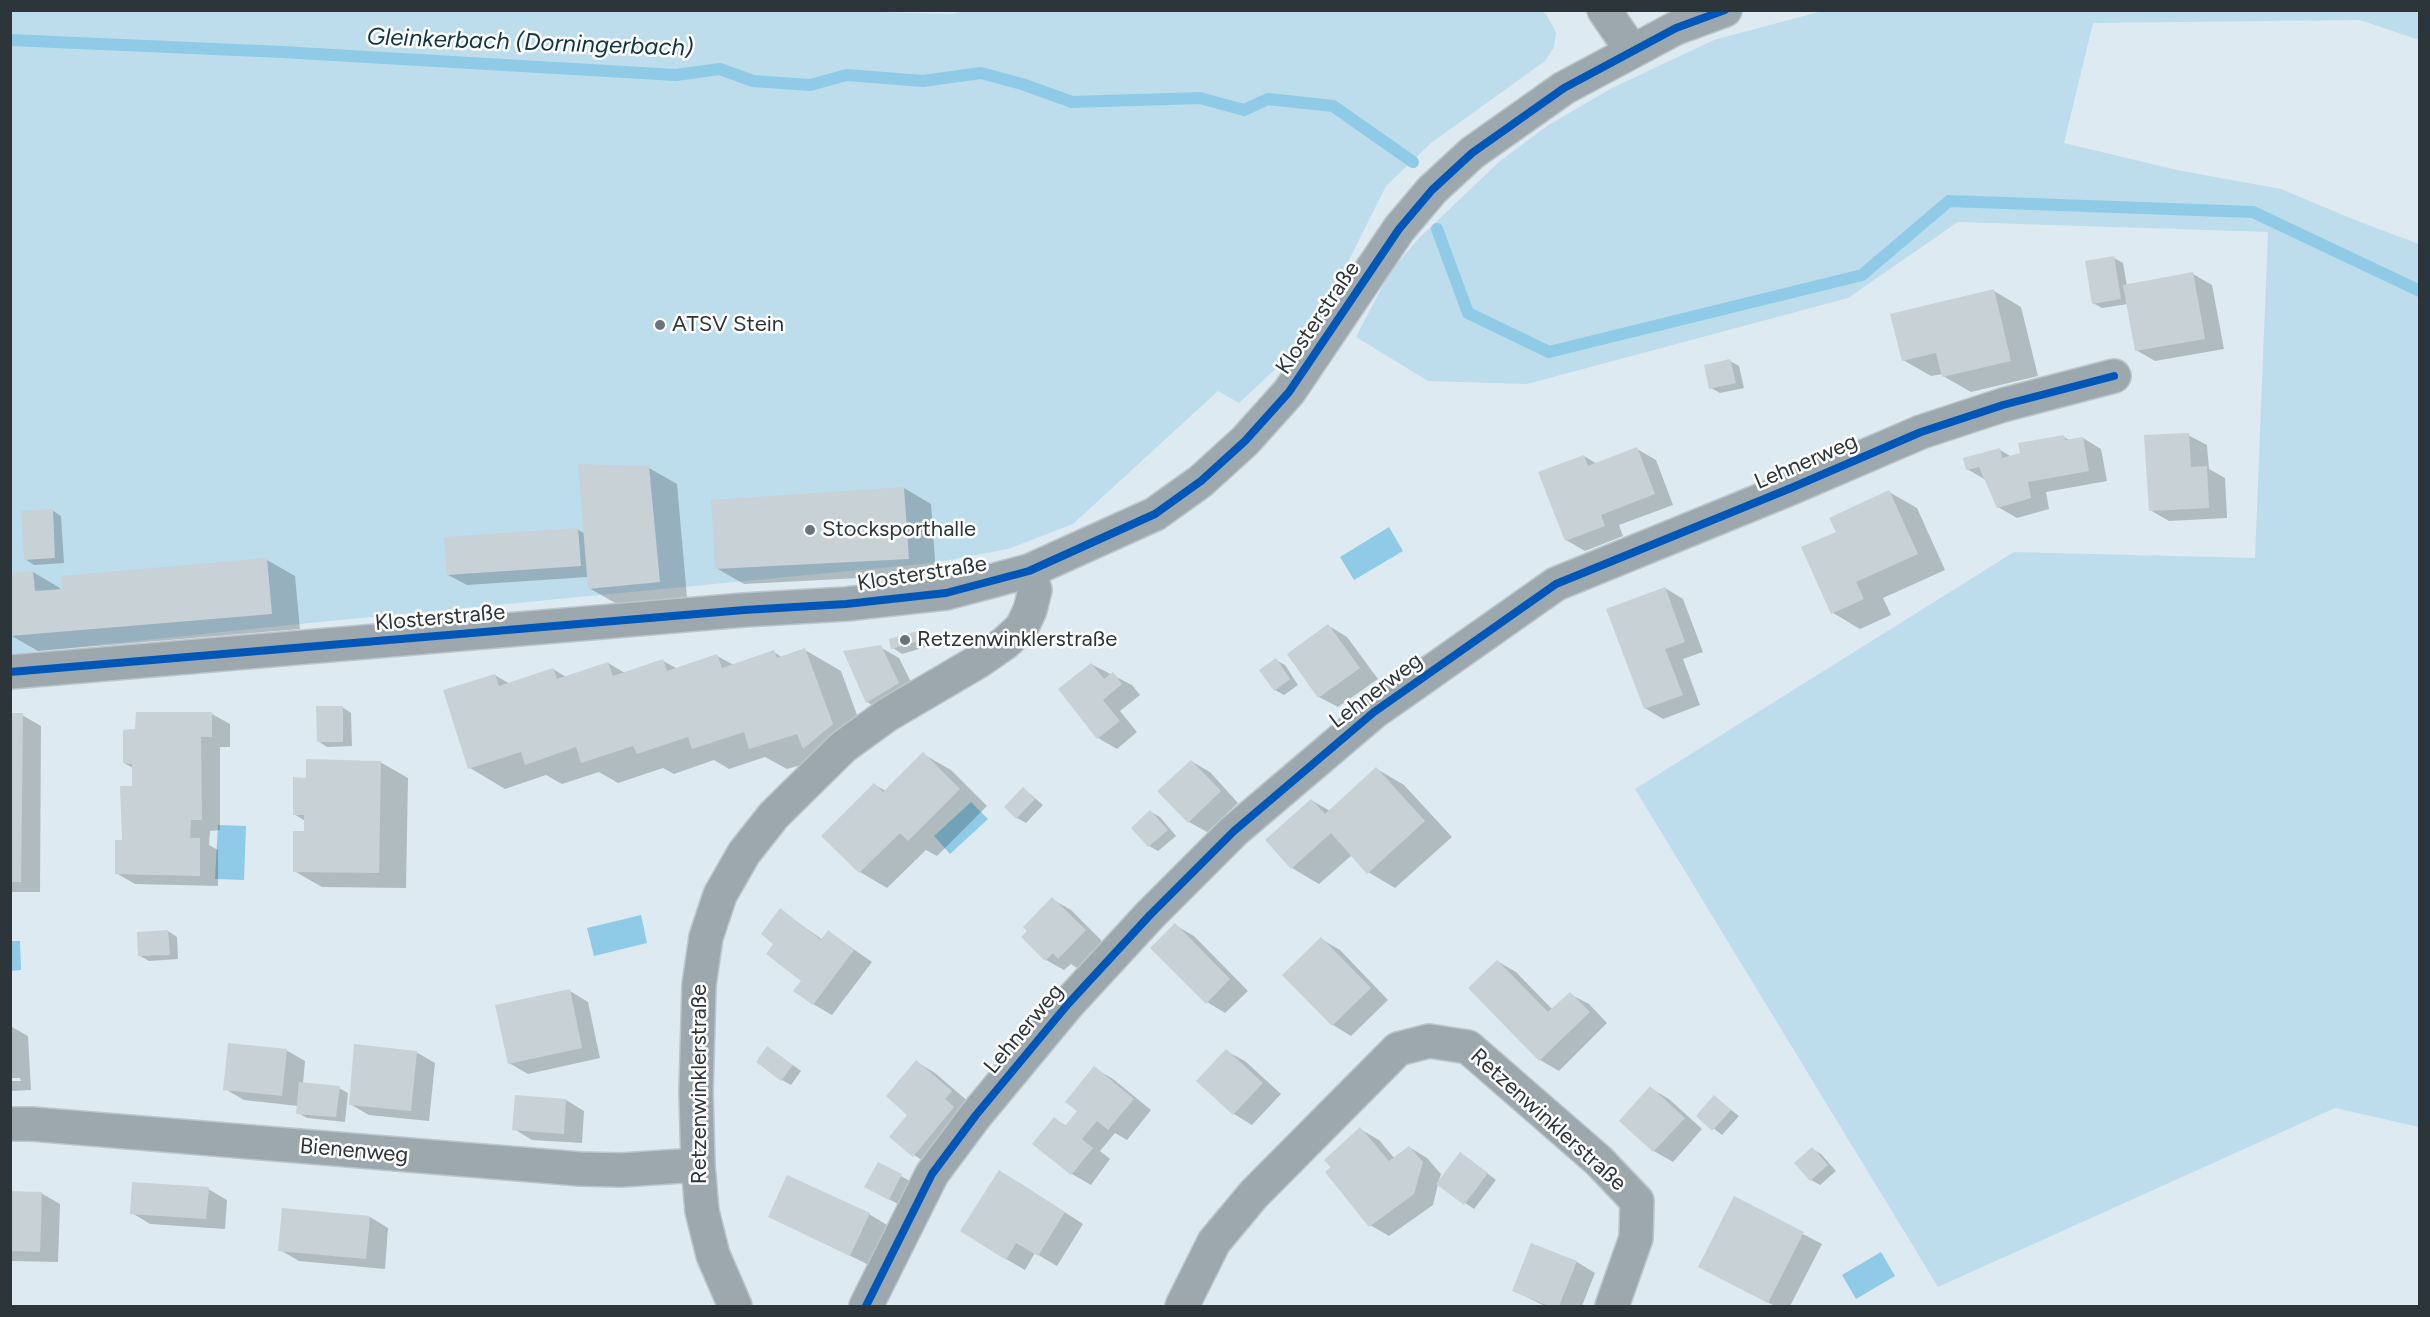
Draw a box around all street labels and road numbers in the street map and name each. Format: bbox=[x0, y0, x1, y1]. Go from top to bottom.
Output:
street label: Klosterstraße bbox=[1271, 256, 1365, 380]
street label: Lehnerweg bbox=[1751, 428, 1861, 496]
street label: Klosterstraße bbox=[855, 551, 989, 597]
street label: Klosterstraße bbox=[374, 599, 506, 637]
street label: Lehnerweg bbox=[1324, 648, 1428, 734]
street label: Lehnerweg bbox=[979, 979, 1069, 1079]
street label: Retzenwinklerstraße bbox=[687, 984, 713, 1184]
street label: Retzenwinklerstraße bbox=[1465, 1043, 1631, 1197]
street label: Bienenweg bbox=[299, 1133, 409, 1169]

